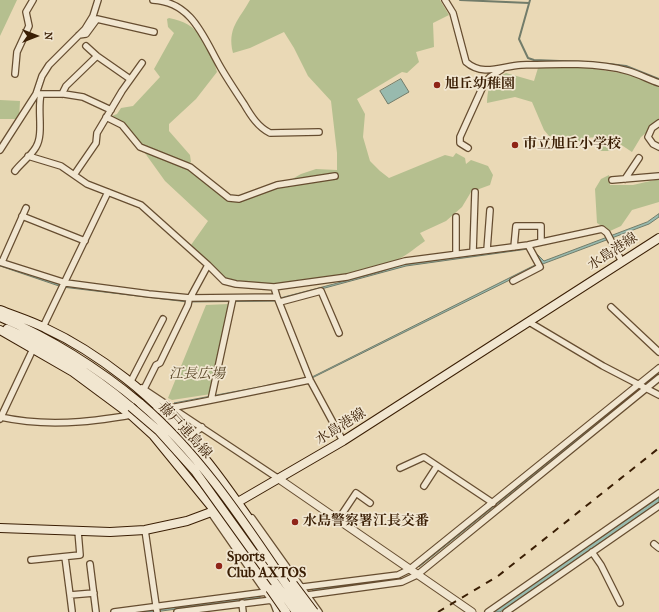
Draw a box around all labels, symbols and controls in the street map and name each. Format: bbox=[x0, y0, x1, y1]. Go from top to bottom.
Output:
north arrow bbox=[16, 16, 56, 56]
text: N bbox=[42, 32, 55, 40]
place label: 旭丘幼稚園 bbox=[445, 77, 515, 93]
marker: 旭丘幼稚園 bbox=[432, 80, 442, 90]
place label: 市立旭丘小学校 bbox=[523, 137, 621, 153]
marker: 市立旭丘小学校 bbox=[510, 140, 520, 150]
street label: 水島港線 bbox=[585, 230, 641, 274]
park label: 江長広場 bbox=[169, 367, 225, 383]
street label: 藤戸連島線 bbox=[155, 400, 215, 462]
street label: 水島港線 bbox=[313, 405, 369, 449]
place label: 水島警察署江長交番 bbox=[303, 514, 429, 530]
marker: 水島警察署江長交番 bbox=[290, 517, 300, 527]
place label: Sports Club AXTOS bbox=[227, 550, 306, 582]
marker: Sports Club AXTOS bbox=[214, 561, 224, 571]

